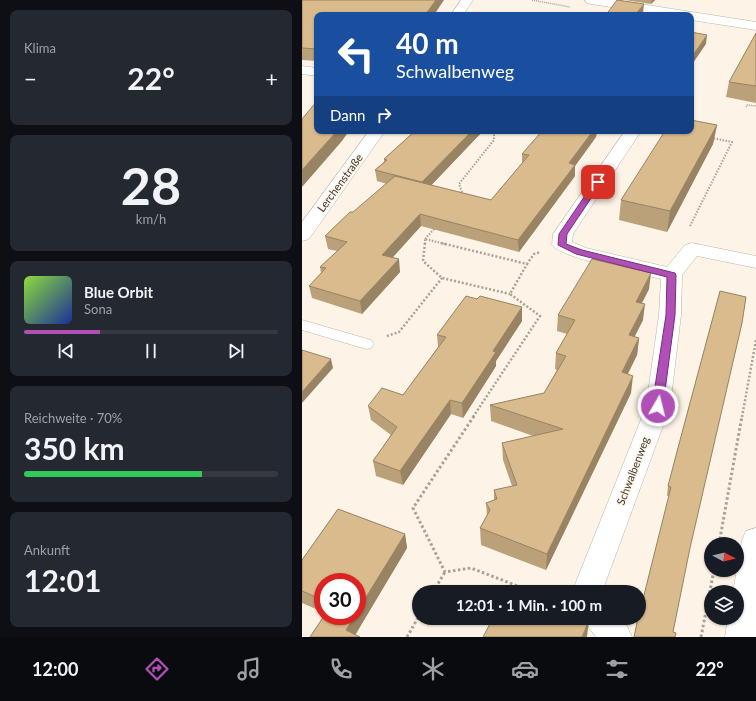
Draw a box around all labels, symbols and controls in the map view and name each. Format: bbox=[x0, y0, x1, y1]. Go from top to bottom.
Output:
text: 40 m bbox=[396, 26, 459, 60]
icon: left bbox=[330, 28, 382, 80]
text: Klima bbox=[24, 40, 56, 56]
text: 22° bbox=[127, 60, 175, 96]
text: Schwalbenweg bbox=[396, 60, 514, 82]
text: − bbox=[24, 65, 37, 92]
text: + bbox=[265, 65, 278, 92]
icon: right bbox=[373, 104, 395, 126]
text: Dann bbox=[330, 106, 365, 124]
street label: Lerchenstraße bbox=[314, 151, 365, 214]
text: 28 bbox=[121, 154, 181, 216]
pin bbox=[581, 165, 615, 199]
icon: arrive bbox=[587, 171, 609, 193]
text: km/h bbox=[136, 211, 166, 227]
text: Blue Orbit bbox=[84, 283, 153, 301]
text: Sona bbox=[84, 301, 112, 317]
icon: previous bbox=[55, 340, 77, 362]
icon: pause bbox=[140, 340, 162, 362]
icon: next bbox=[225, 340, 247, 362]
position arrow bbox=[637, 385, 679, 427]
text: Reichweite · 70% bbox=[24, 410, 122, 426]
text: 350 km bbox=[24, 430, 125, 466]
street label: Schwalbenweg bbox=[614, 435, 652, 507]
north arrow bbox=[704, 537, 744, 577]
map controls bbox=[704, 537, 744, 625]
text: Ankunft bbox=[24, 542, 70, 558]
text: 12:01 bbox=[24, 562, 101, 598]
speed limit sign: 30 bbox=[314, 573, 366, 625]
button: layers bbox=[704, 585, 744, 625]
text: 12:01 · 1 Min. · 100 m bbox=[456, 596, 602, 614]
icon: directions bbox=[143, 655, 171, 683]
icon: music bbox=[235, 655, 263, 683]
icon: phone bbox=[327, 655, 355, 683]
icon: climate bbox=[419, 655, 447, 683]
icon: car bbox=[511, 655, 539, 683]
icon: filters bbox=[603, 655, 631, 683]
text: 12:00 bbox=[32, 658, 78, 680]
text: 22° bbox=[695, 658, 724, 680]

